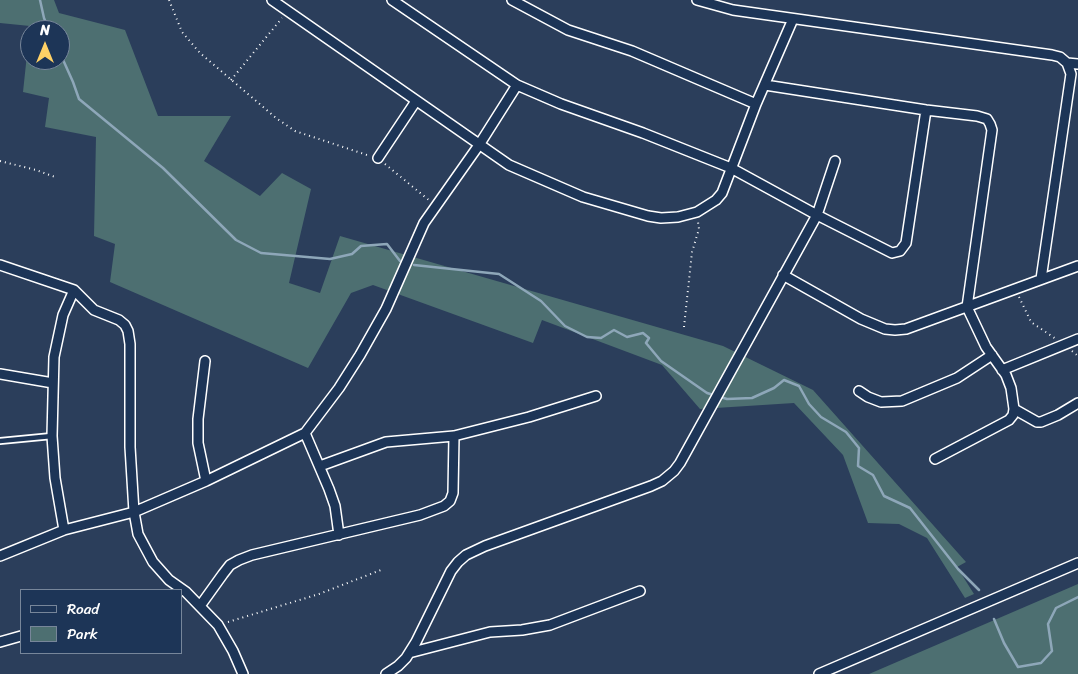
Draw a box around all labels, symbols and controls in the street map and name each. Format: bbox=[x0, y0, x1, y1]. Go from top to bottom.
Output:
text: N bbox=[40, 18, 50, 43]
north arrow bbox=[20, 20, 70, 70]
legend bbox=[20, 589, 182, 654]
text: Road bbox=[67, 596, 99, 622]
text: Park bbox=[67, 621, 98, 647]

